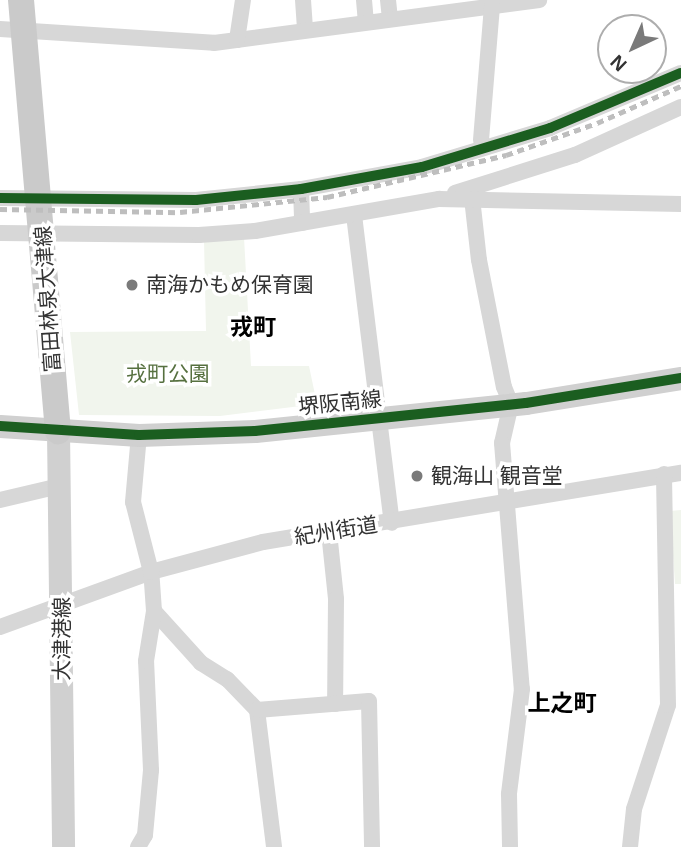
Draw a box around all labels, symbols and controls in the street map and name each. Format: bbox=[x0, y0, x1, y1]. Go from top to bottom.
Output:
north arrow bbox=[597, 14, 667, 84]
text: N bbox=[606, 51, 631, 75]
street label: 富田林泉大津線 bbox=[30, 225, 66, 373]
place label: 南海かもめ保育園 bbox=[146, 272, 314, 298]
marker: 南海かもめ保育園 bbox=[124, 277, 140, 293]
district label: 戎町 bbox=[230, 313, 276, 341]
park label: 戎町公園 bbox=[126, 361, 210, 387]
street label: 堺阪南線 bbox=[297, 386, 383, 420]
place label: 観海山 観音堂 bbox=[431, 463, 563, 489]
marker: 観海山 観音堂 bbox=[409, 468, 425, 484]
street label: 紀州街道 bbox=[293, 512, 379, 550]
street label: 大津港線 bbox=[49, 597, 75, 681]
district label: 上之町 bbox=[528, 689, 596, 717]

